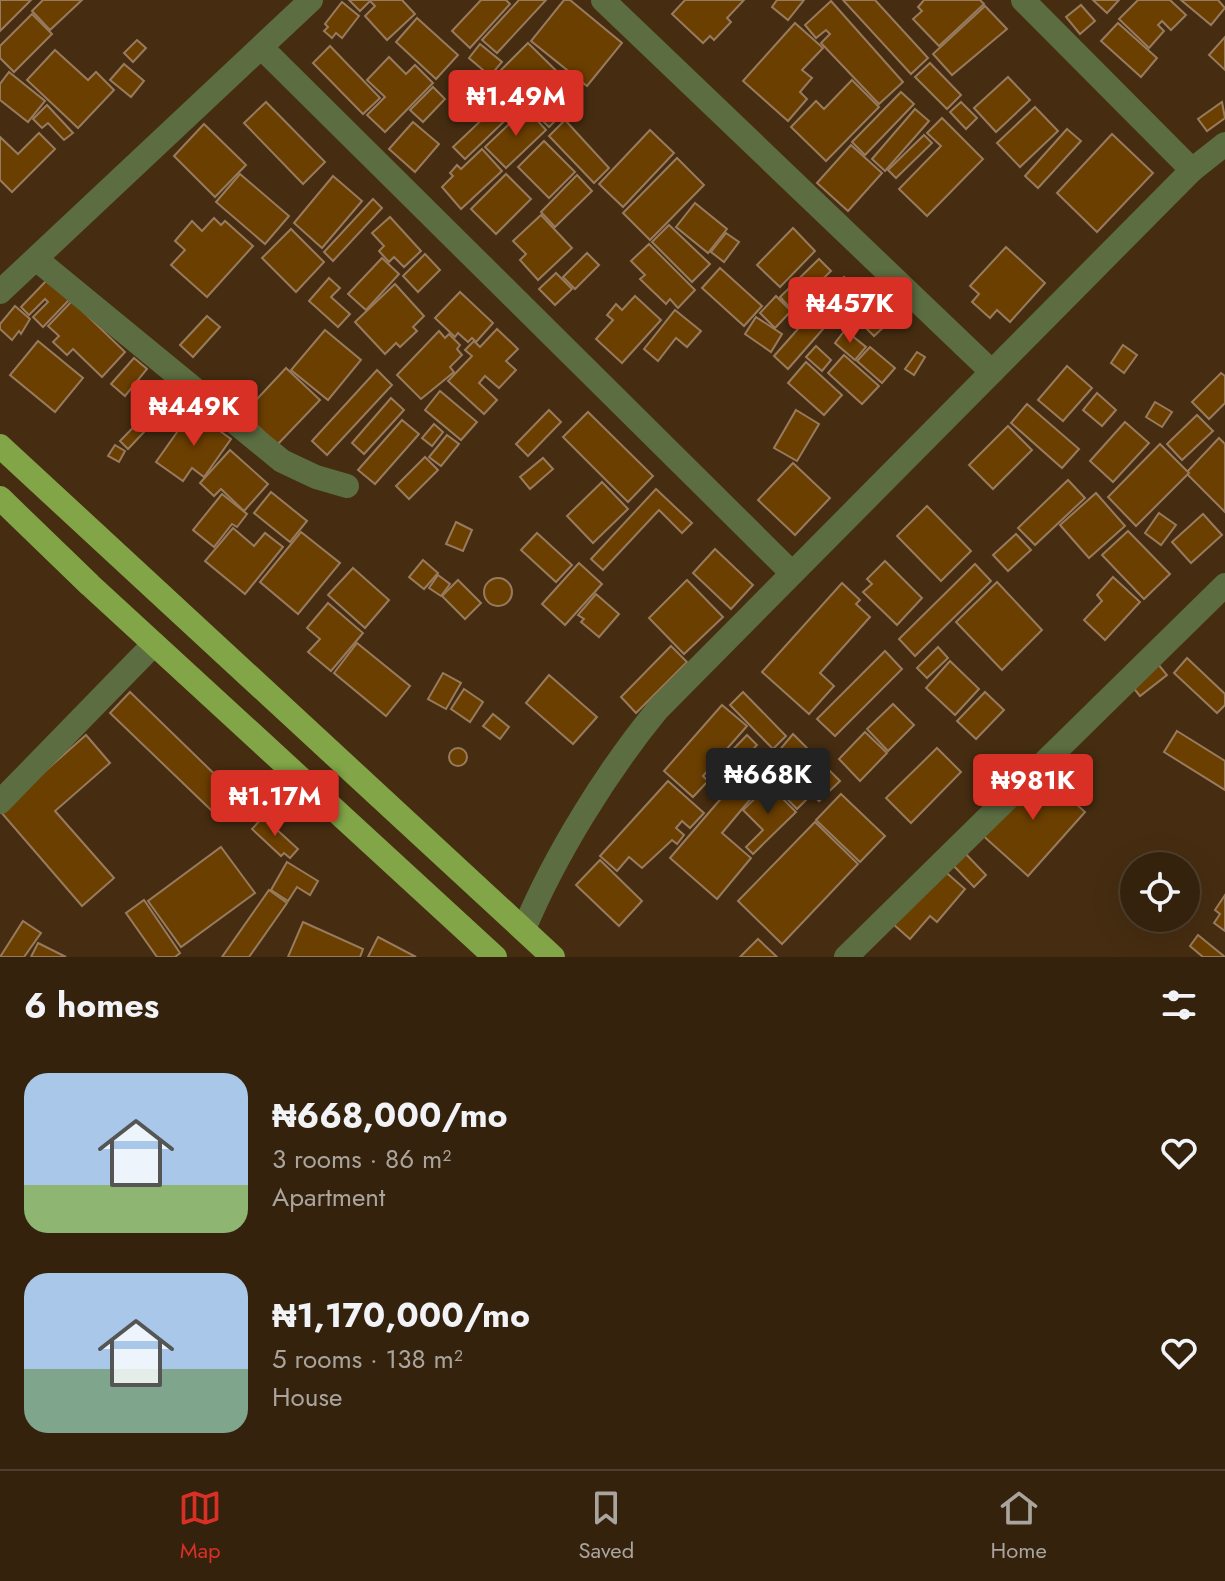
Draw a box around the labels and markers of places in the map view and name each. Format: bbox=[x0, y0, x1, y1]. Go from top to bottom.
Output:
pin: ₦1.49M bbox=[451, 70, 581, 138]
pin: ₦457K bbox=[794, 277, 906, 345]
pin: ₦449K bbox=[138, 380, 250, 448]
pin: ₦668K bbox=[712, 748, 824, 816]
pin: ₦981K bbox=[977, 754, 1089, 822]
pin: ₦1.17M bbox=[210, 770, 340, 838]

